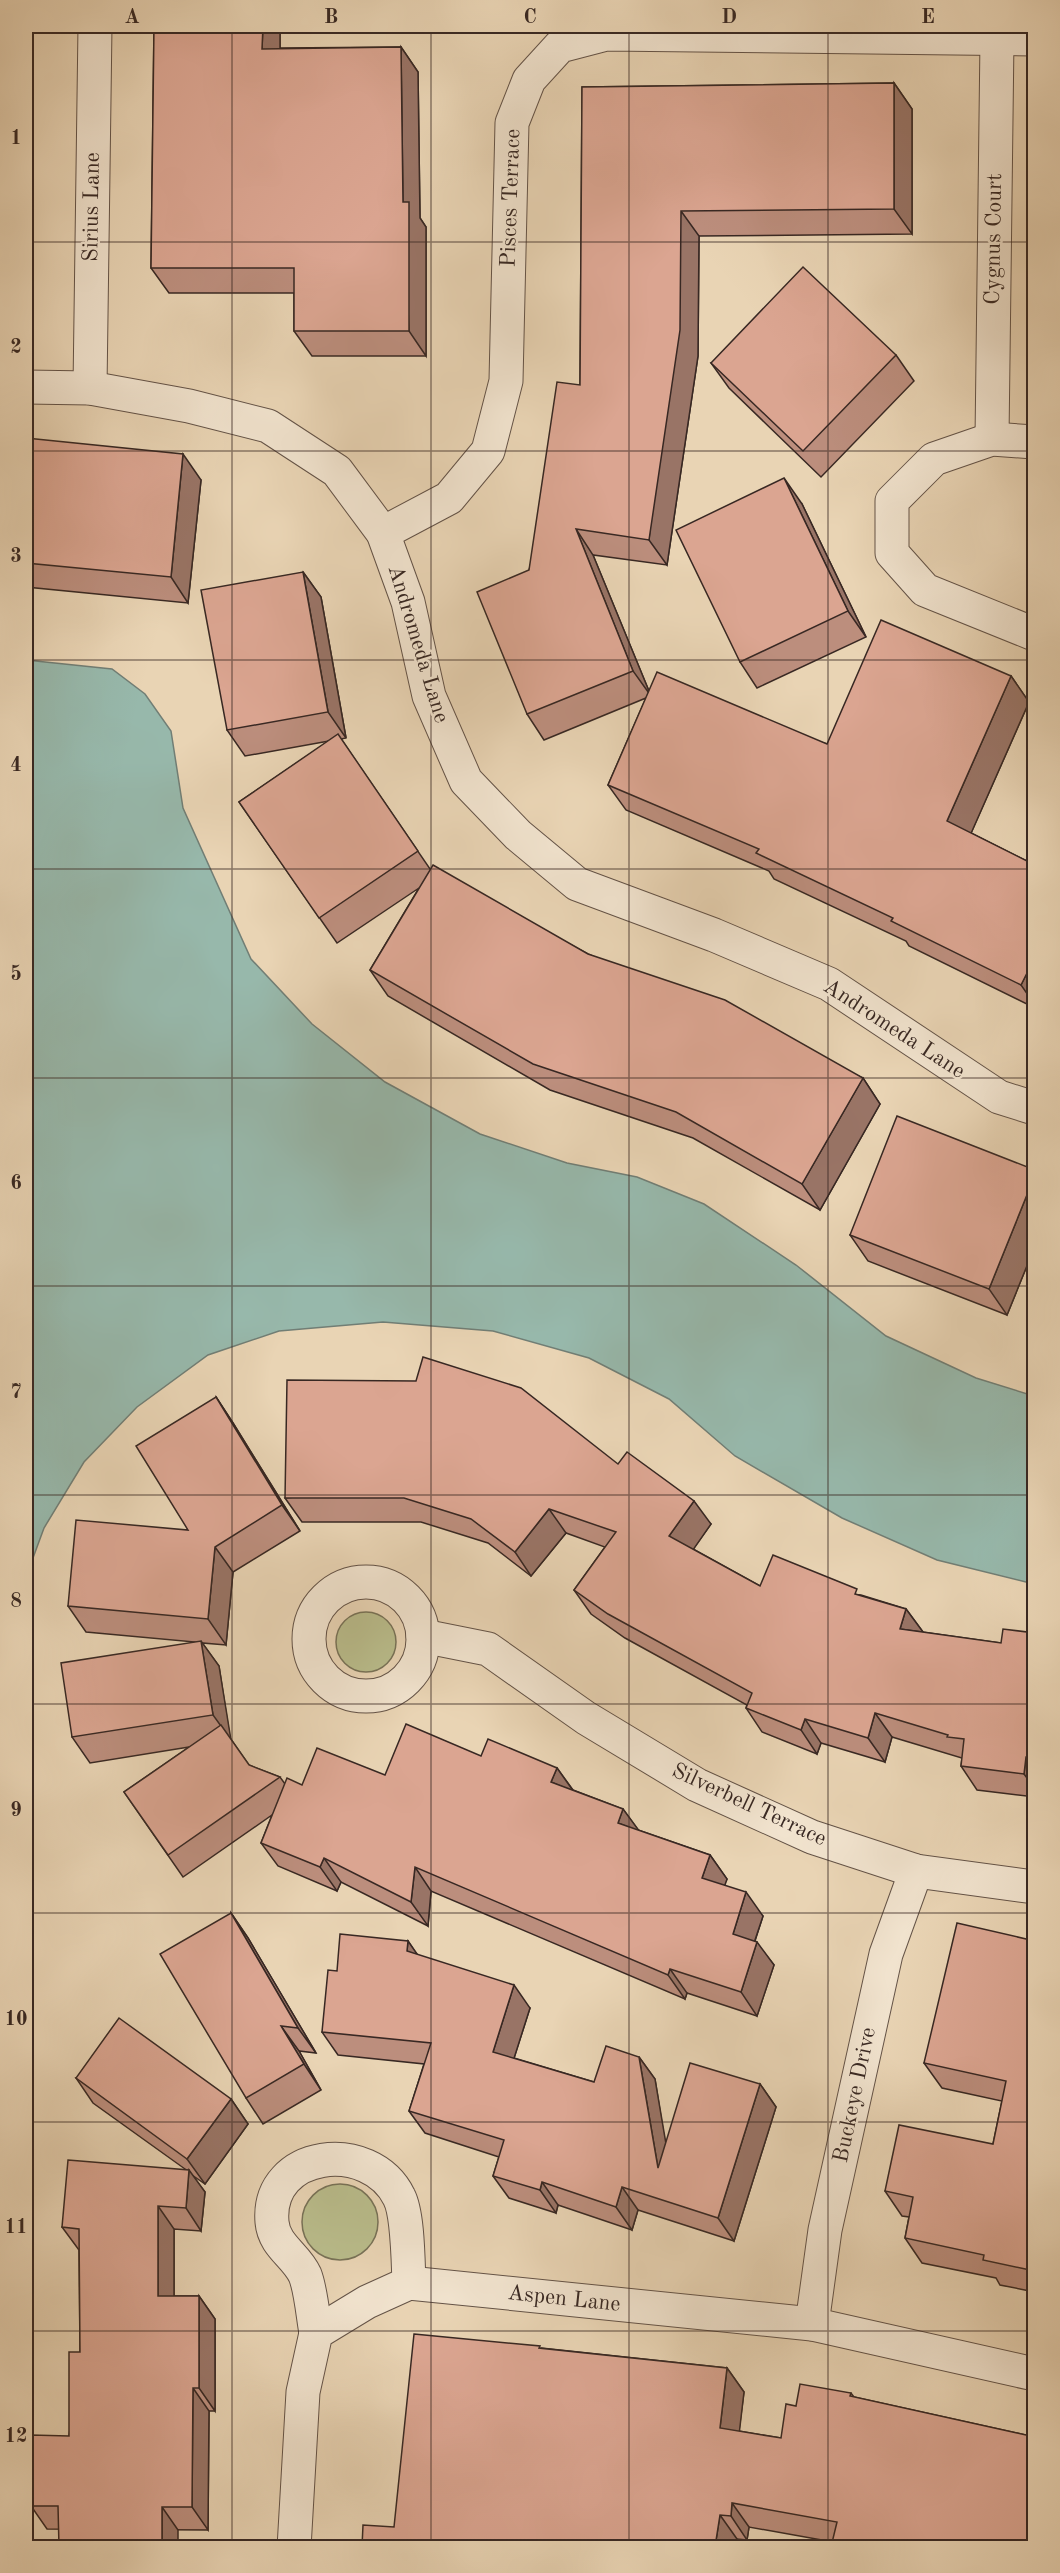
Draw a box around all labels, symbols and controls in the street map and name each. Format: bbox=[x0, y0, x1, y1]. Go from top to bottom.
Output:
text: A bbox=[124, 8, 140, 28]
text: B bbox=[324, 8, 338, 28]
text: C bbox=[523, 8, 537, 28]
text: D bbox=[721, 8, 737, 28]
text: E bbox=[921, 8, 935, 28]
street label: Pisces Terrace bbox=[498, 128, 524, 268]
text: 1 bbox=[10, 129, 22, 149]
street label: Sirius Lane bbox=[80, 152, 104, 262]
street label: Cygnus Court bbox=[982, 173, 1006, 305]
text: 2 bbox=[10, 338, 22, 358]
text: 3 bbox=[10, 547, 22, 567]
street label: Andromeda Lane bbox=[384, 562, 452, 726]
text: 4 bbox=[10, 756, 22, 776]
text: 5 bbox=[10, 964, 22, 985]
street label: Andromeda Lane bbox=[819, 975, 969, 1083]
text: 6 bbox=[10, 1174, 22, 1194]
text: 7 bbox=[10, 1383, 22, 1403]
text: 8 bbox=[10, 1592, 22, 1612]
street label: Silverbell Terrace bbox=[668, 1760, 830, 1850]
text: 9 bbox=[10, 1801, 22, 1821]
text: 10 bbox=[4, 2010, 28, 2030]
street label: Buckeye Drive bbox=[830, 2025, 880, 2165]
text: 11 bbox=[4, 2218, 28, 2238]
street label: Aspen Lane bbox=[506, 2282, 622, 2316]
text: 12 bbox=[4, 2427, 28, 2447]

